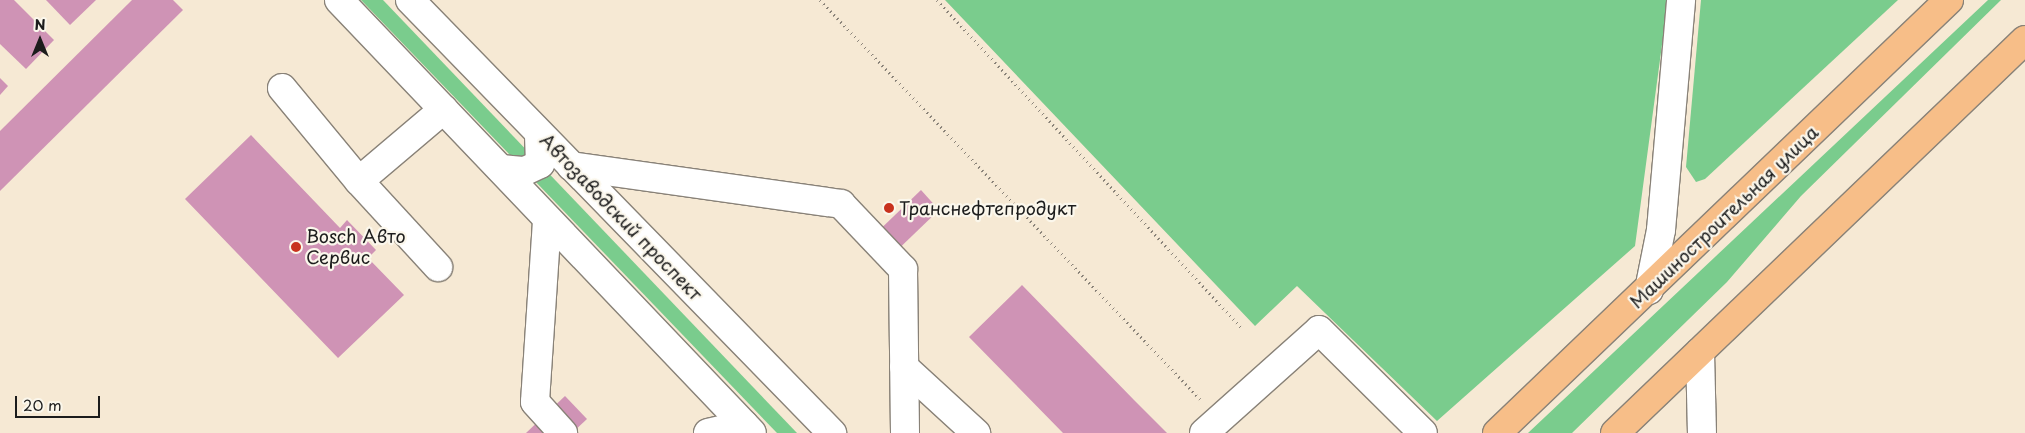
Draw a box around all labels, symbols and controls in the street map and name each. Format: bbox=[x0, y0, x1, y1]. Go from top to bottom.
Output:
text: N bbox=[34, 14, 46, 35]
north arrow bbox=[15, 15, 65, 65]
street label: Машиностроительная улица bbox=[1625, 121, 1823, 313]
street label: Автозаводский проспект bbox=[536, 129, 706, 305]
place label: Транснефтепродукт bbox=[899, 197, 1076, 219]
marker: Транснефтепродукт bbox=[883, 202, 895, 214]
place label: Bosch Авто Сервис bbox=[306, 226, 406, 268]
marker: Bosch Авто Сервис bbox=[290, 241, 302, 253]
scale bar bbox=[18, 386, 102, 418]
text: 20 m bbox=[23, 393, 62, 416]

